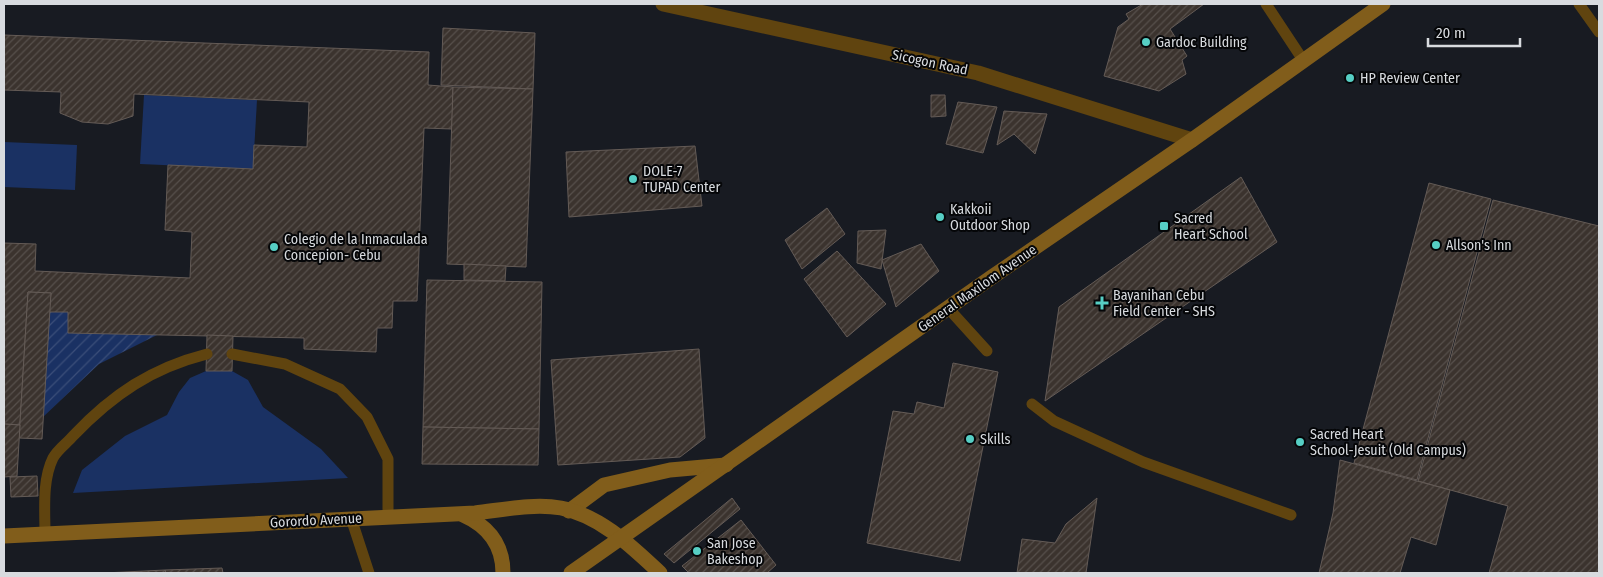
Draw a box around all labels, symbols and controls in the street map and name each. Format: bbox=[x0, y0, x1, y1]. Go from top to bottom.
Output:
scale bar bbox=[1428, 15, 1520, 47]
text: 20 m bbox=[1436, 24, 1466, 42]
place label: Gardoc Building bbox=[1156, 34, 1247, 51]
marker: Gardoc Building bbox=[1140, 36, 1152, 48]
street label: Sicogon Road bbox=[890, 46, 969, 79]
place label: HP Review Center bbox=[1360, 70, 1460, 87]
marker: HP Review Center bbox=[1344, 72, 1356, 84]
place label: DOLE-7 TUPAD Center bbox=[643, 163, 720, 196]
marker: DOLE-7 TUPAD Center bbox=[627, 173, 639, 185]
place label: Kakkoii Outdoor Shop bbox=[950, 201, 1030, 234]
place label: Sacred Heart School bbox=[1174, 210, 1248, 243]
marker: Kakkoii Outdoor Shop bbox=[934, 211, 946, 223]
marker: Sacred Heart School bbox=[1158, 220, 1170, 232]
place label: Colegio de la Inmaculada Concepion- Cebu bbox=[284, 231, 428, 264]
place label: Allson's Inn bbox=[1446, 237, 1512, 254]
marker: Allson's Inn bbox=[1430, 239, 1442, 251]
marker: Colegio de la Inmaculada Concepion- Cebu bbox=[268, 241, 280, 253]
street label: General Maxilom Avenue bbox=[915, 241, 1040, 336]
place label: Bayanihan Cebu Field Center - SHS bbox=[1113, 287, 1215, 320]
marker: Bayanihan Cebu Field Center - SHS bbox=[1095, 296, 1109, 310]
place label: Sacred Heart School-Jesuit (Old Campus) bbox=[1310, 426, 1466, 459]
place label: Skills bbox=[980, 431, 1010, 448]
marker: Skills bbox=[964, 433, 976, 445]
marker: Sacred Heart School-Jesuit (Old Campus) bbox=[1294, 436, 1306, 448]
street label: Gorordo Avenue bbox=[270, 510, 362, 531]
place label: San Jose Bakeshop bbox=[707, 535, 763, 568]
marker: San Jose Bakeshop bbox=[691, 545, 703, 557]

